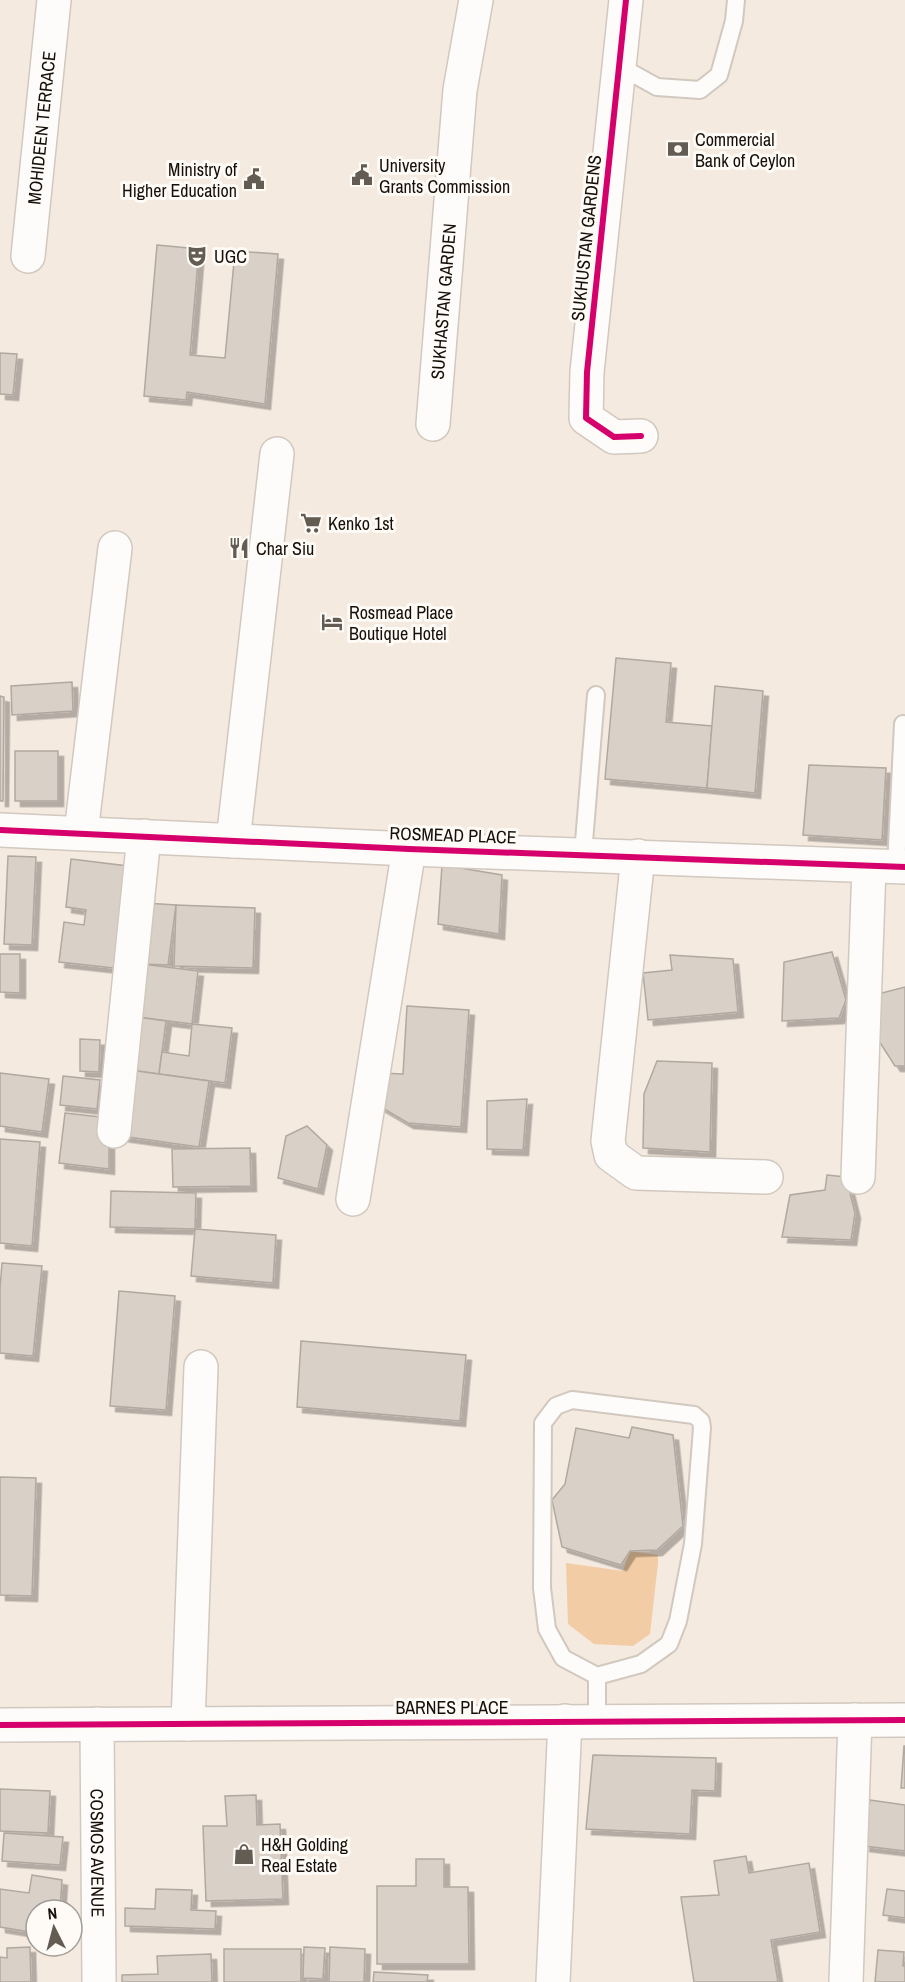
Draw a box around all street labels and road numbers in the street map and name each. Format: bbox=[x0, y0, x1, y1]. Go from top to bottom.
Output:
street label: MOHIDEEN TERRACE bbox=[21, 50, 61, 206]
street label: SUKHUSTAN GARDENS bbox=[565, 153, 607, 322]
street label: SUKHASTAN GARDEN bbox=[424, 222, 462, 380]
street label: ROSMEAD PLACE bbox=[389, 820, 517, 850]
street label: BARNES PLACE bbox=[395, 1695, 509, 1720]
street label: COSMOS AVENUE bbox=[85, 1789, 111, 1917]

